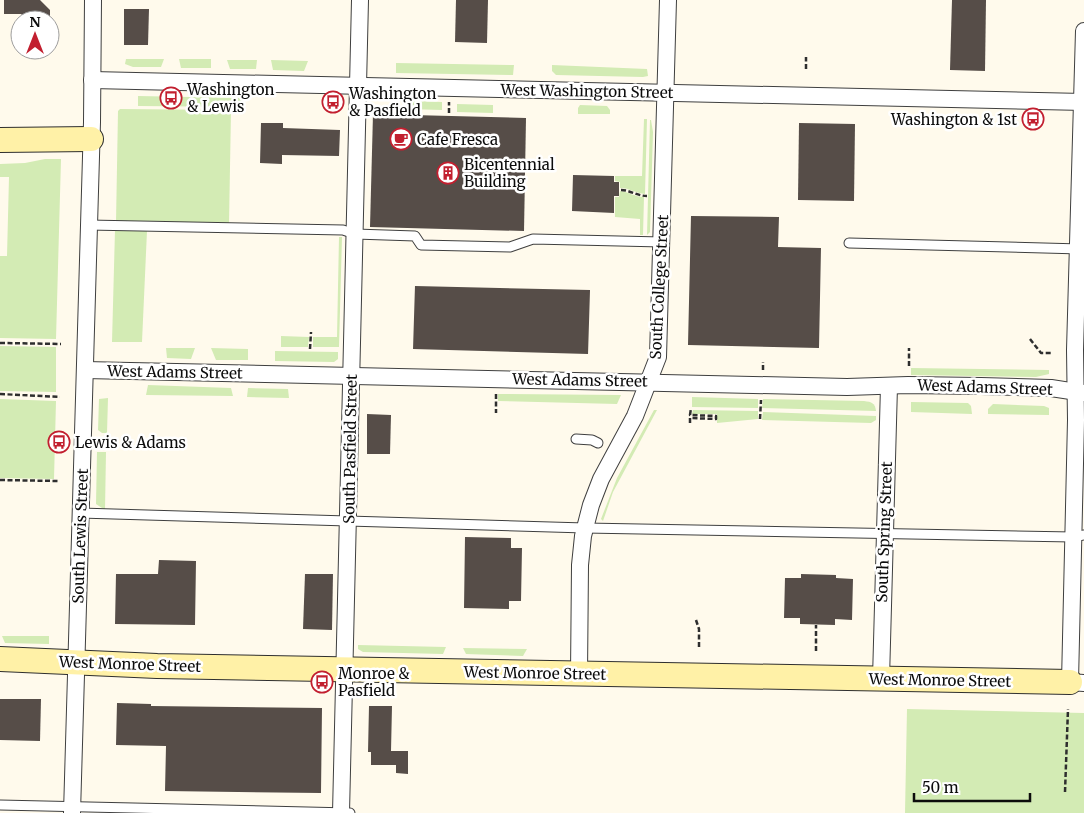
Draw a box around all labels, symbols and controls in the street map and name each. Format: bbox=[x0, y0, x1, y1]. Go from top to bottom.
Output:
north arrow bbox=[10, 10, 60, 60]
text: N bbox=[29, 13, 41, 31]
place label: Washington & Lewis bbox=[186, 80, 275, 116]
street label: West Washington Street bbox=[499, 80, 674, 102]
place label: Washington & Pasfield bbox=[348, 84, 437, 120]
bus stop icon: Washington & Lewis bbox=[159, 86, 183, 110]
bus stop icon: Washington & Pasfield bbox=[321, 90, 345, 114]
bus stop icon: Washington & 1st bbox=[1021, 107, 1045, 131]
place label: Washington & 1st bbox=[890, 110, 1017, 129]
cafe icon: Cafe Fresca bbox=[389, 127, 413, 151]
place label: Cafe Fresca bbox=[417, 130, 498, 149]
place label: Bicentennial Building bbox=[464, 155, 555, 191]
building icon: Bicentennial Building bbox=[436, 161, 460, 185]
street label: South College Street bbox=[646, 214, 672, 360]
street label: West Adams Street bbox=[106, 361, 243, 383]
street label: West Adams Street bbox=[511, 369, 648, 391]
street label: South Pasfield Street bbox=[339, 374, 361, 524]
street label: West Adams Street bbox=[916, 375, 1053, 399]
bus stop icon: Lewis & Adams bbox=[47, 430, 71, 454]
place label: Lewis & Adams bbox=[75, 433, 186, 452]
street label: South Spring Street bbox=[872, 461, 896, 603]
street label: South Lewis Street bbox=[68, 468, 92, 604]
street label: West Monroe Street bbox=[58, 652, 202, 676]
street label: West Monroe Street bbox=[463, 662, 606, 684]
place label: Monroe & Pasfield bbox=[338, 664, 410, 700]
street label: West Monroe Street bbox=[868, 669, 1011, 691]
bus stop icon: Monroe & Pasfield bbox=[310, 670, 334, 694]
scale bar bbox=[914, 770, 1030, 802]
text: 50 m bbox=[922, 778, 959, 797]

